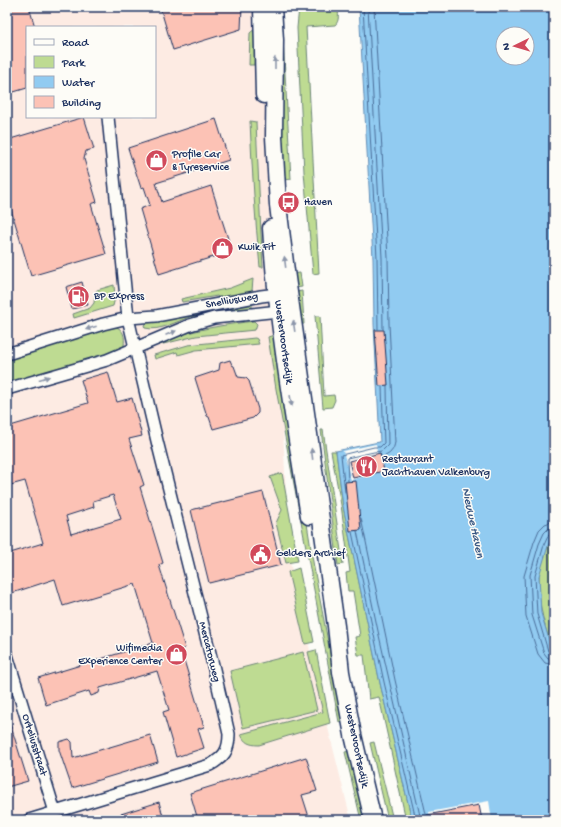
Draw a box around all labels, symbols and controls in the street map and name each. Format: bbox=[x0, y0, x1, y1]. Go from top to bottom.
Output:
legend bbox=[26, 26, 156, 118]
north arrow bbox=[495, 26, 535, 66]
text: Road bbox=[62, 37, 89, 51]
text: N bbox=[501, 43, 513, 51]
one-way arrow bbox=[272, 56, 278, 69]
text: Park bbox=[61, 57, 87, 71]
text: Water bbox=[62, 77, 96, 91]
text: Building bbox=[61, 97, 101, 111]
shop icon: Profile Car & Tyreservice bbox=[143, 148, 169, 174]
place label: Profile Car & Tyreservice bbox=[171, 148, 229, 174]
bus stop icon: Haven bbox=[275, 190, 301, 216]
place label: Haven bbox=[304, 197, 333, 209]
shop icon: Kwik Fit bbox=[209, 235, 235, 261]
place label: Kwik Fit bbox=[238, 242, 276, 254]
one-way arrow bbox=[282, 256, 288, 268]
fuel station icon: BP Express bbox=[65, 284, 91, 310]
street label: Snelliusweg bbox=[205, 290, 259, 312]
place label: BP Express bbox=[93, 291, 145, 303]
street label: Westervoortsedijk bbox=[271, 299, 295, 386]
one-way arrow bbox=[291, 320, 297, 332]
one-way arrow bbox=[84, 325, 96, 331]
one-way arrow bbox=[166, 330, 177, 336]
one-way arrow bbox=[39, 375, 51, 381]
one-way arrow bbox=[289, 395, 295, 408]
one-way arrow bbox=[309, 448, 315, 460]
restaurant icon: Restaurant Jachthaven Valkenburg bbox=[353, 453, 379, 479]
place label: Restaurant Jachthaven Valkenburg bbox=[382, 454, 490, 479]
water label: Nieuwe Haven bbox=[458, 487, 486, 560]
public building icon: Gelders Archief bbox=[248, 541, 274, 567]
place label: Gelders Archief bbox=[276, 547, 347, 560]
street label: Mercatorweg bbox=[196, 621, 222, 683]
place label: Wifimedia Experience Center bbox=[78, 642, 163, 668]
shop icon: Wifimedia Experience Center bbox=[164, 642, 190, 668]
street label: Westervoortsedijk bbox=[341, 703, 371, 790]
street label: Orteliusstraat bbox=[19, 713, 50, 779]

